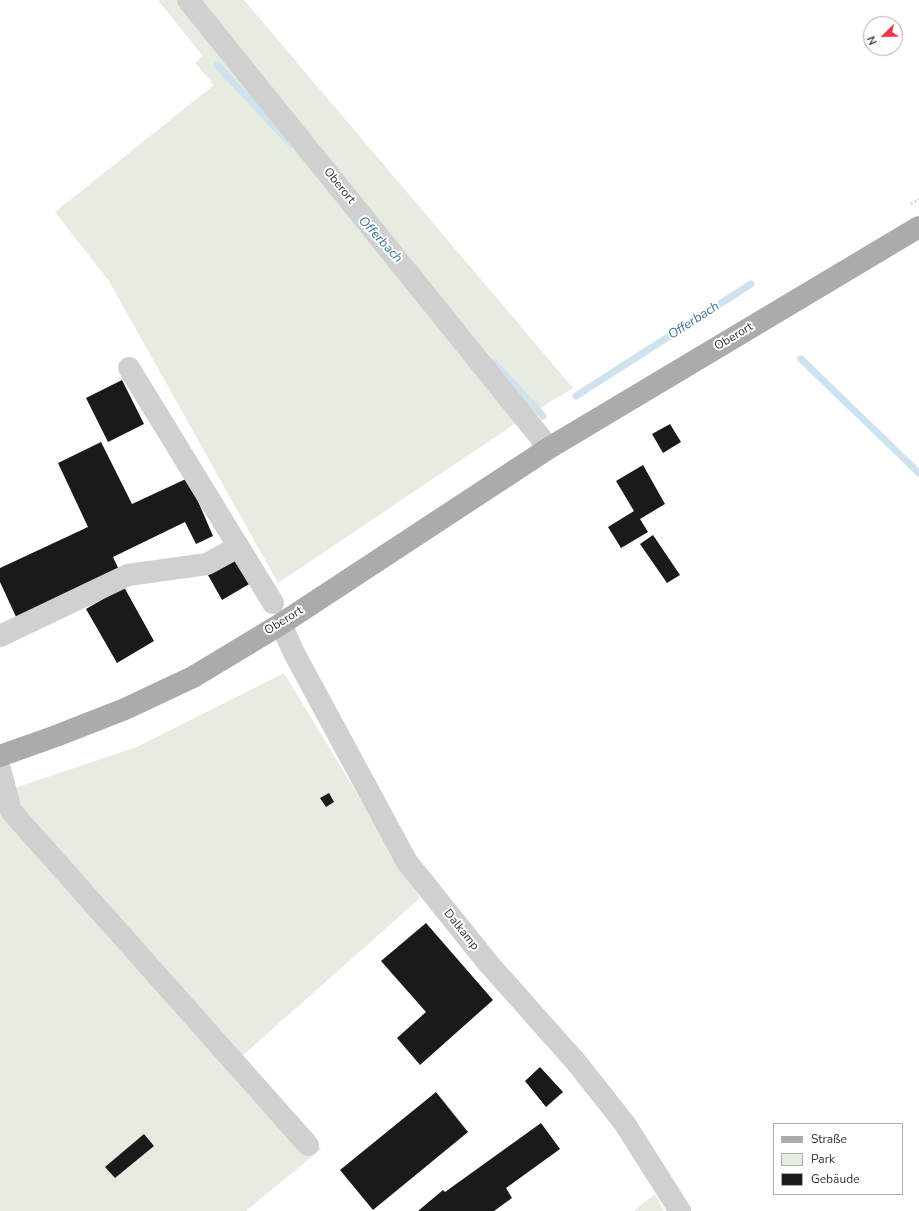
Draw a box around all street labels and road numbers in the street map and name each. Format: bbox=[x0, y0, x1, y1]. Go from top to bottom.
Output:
street label: Oberort bbox=[320, 165, 358, 207]
street label: Oberort bbox=[712, 320, 756, 354]
street label: Oberort bbox=[262, 604, 306, 638]
street label: Dalkamp bbox=[440, 907, 482, 953]

